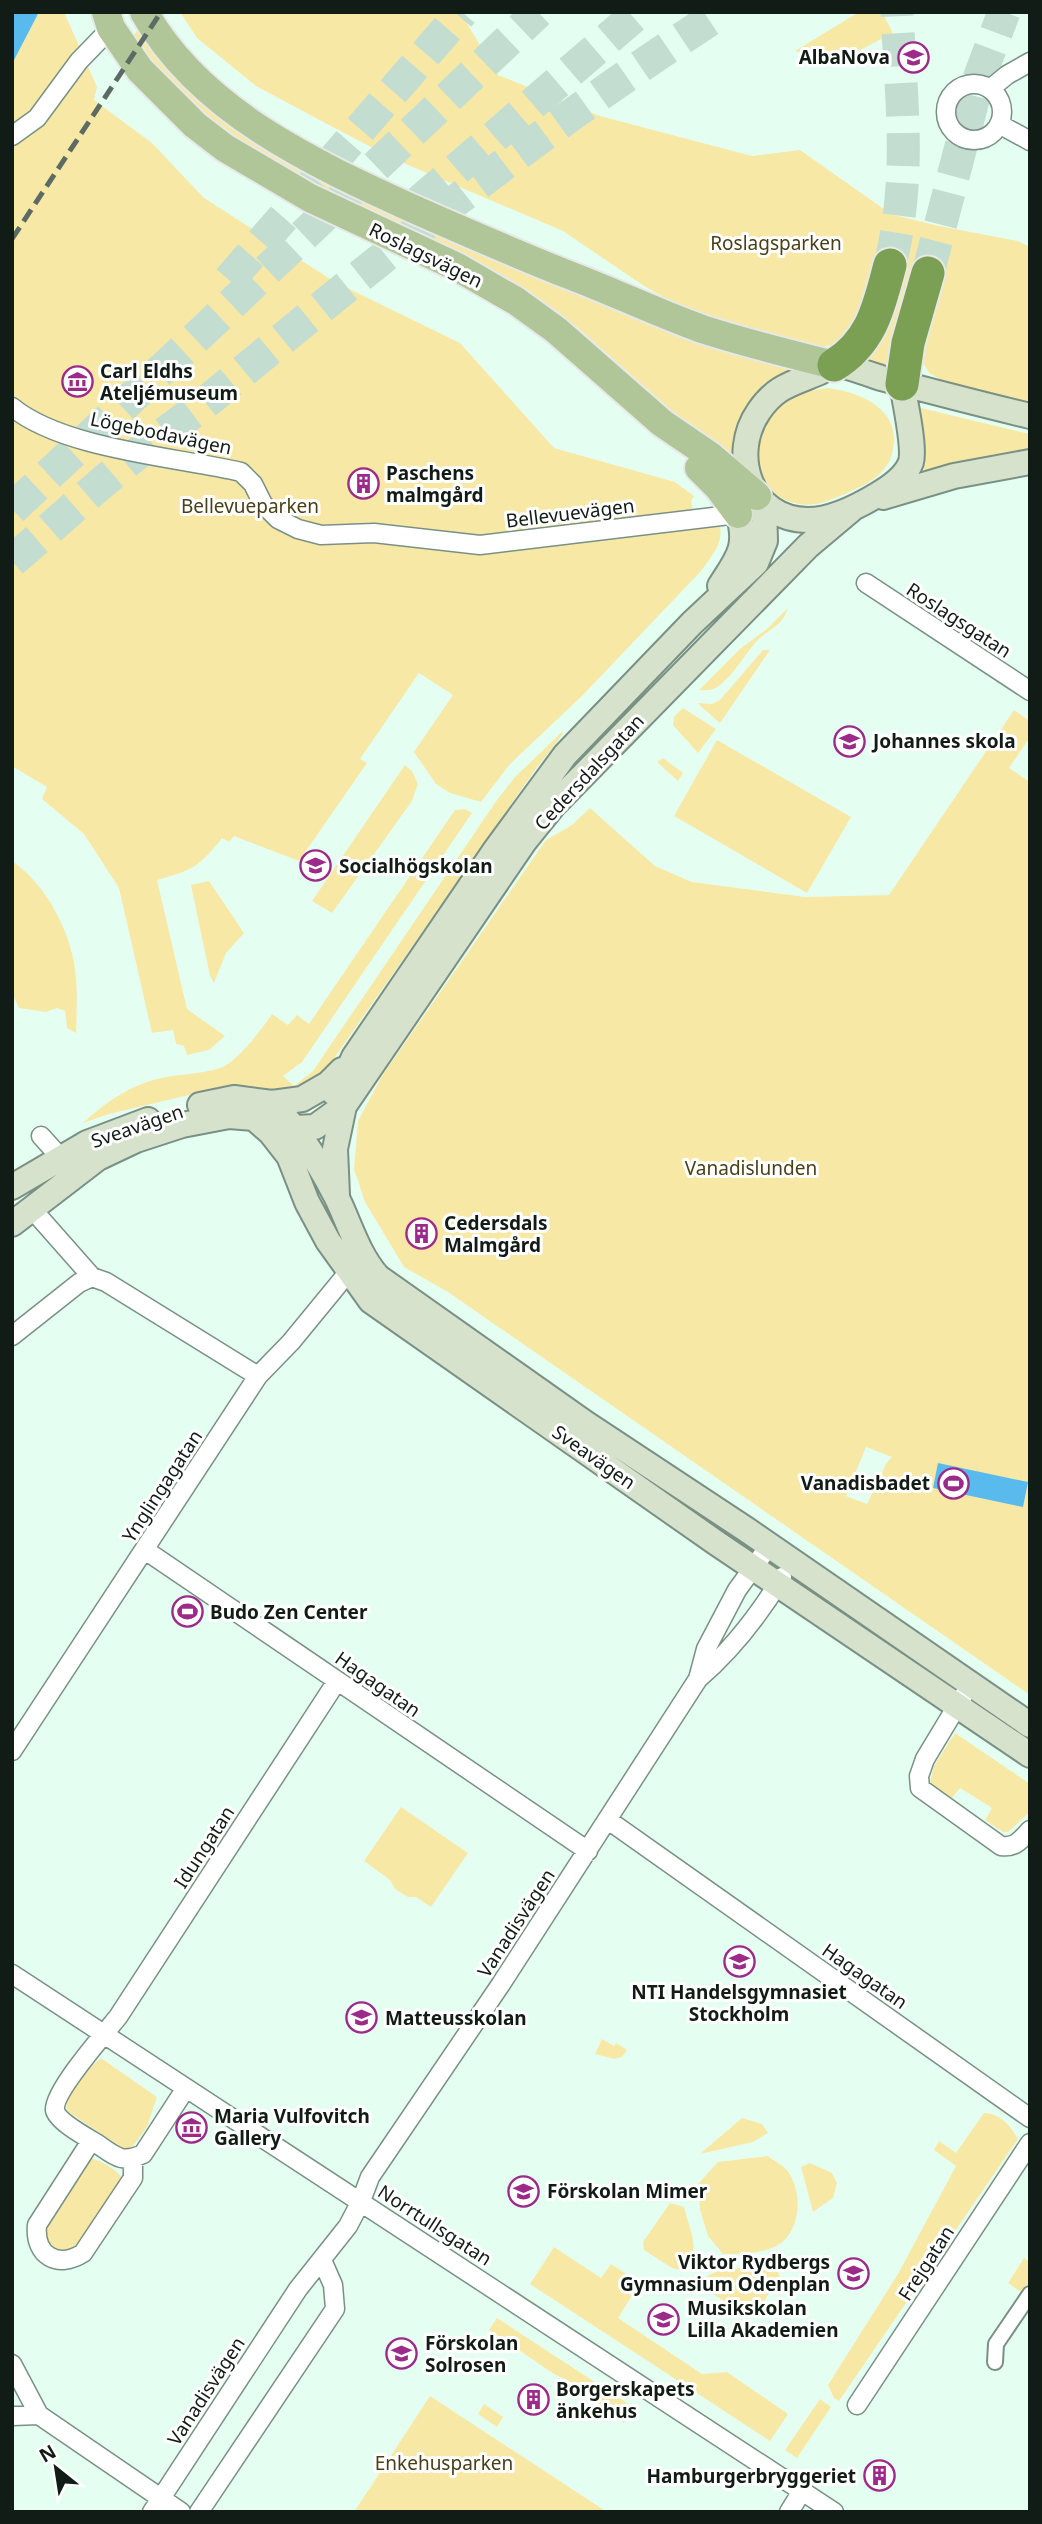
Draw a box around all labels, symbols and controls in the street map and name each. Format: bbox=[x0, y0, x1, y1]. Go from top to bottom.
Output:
school or university icon: AlbaNova bbox=[896, 40, 930, 74]
place label: AlbaNova bbox=[799, 44, 890, 70]
street label: Roslagsvägen bbox=[365, 216, 487, 294]
park label: Roslagsparken bbox=[710, 230, 842, 256]
place label: Carl Eldhs Ateljémuseum bbox=[100, 358, 238, 406]
museum icon: Carl Eldhs Ateljémuseum bbox=[60, 365, 94, 399]
street label: Lögebodavägen bbox=[88, 405, 234, 461]
place label: Paschens malmgård bbox=[386, 460, 484, 508]
building icon: Paschens malmgård bbox=[346, 467, 380, 501]
street label: Bellevuevägen bbox=[504, 492, 636, 534]
park label: Bellevueparken bbox=[181, 493, 319, 519]
street label: Roslagsgatan bbox=[901, 576, 1017, 664]
street label: Cedersdalsgatan bbox=[528, 708, 650, 836]
school or university icon: Johannes skola bbox=[833, 724, 867, 758]
place label: Johannes skola bbox=[871, 728, 1016, 754]
school or university icon: Socialhögskolan bbox=[299, 849, 333, 883]
place label: Socialhögskolan bbox=[339, 853, 493, 879]
street label: Sveavägen bbox=[87, 1098, 187, 1154]
park label: Vanadislunden bbox=[685, 1155, 817, 1181]
place label: Cedersdals Malmgård bbox=[444, 1210, 548, 1258]
building icon: Cedersdals Malmgård bbox=[404, 1217, 438, 1251]
street label: Sveavägen bbox=[547, 1419, 641, 1495]
street label: Ynglingagatan bbox=[116, 1425, 208, 1547]
sports icon: Vanadisbadet bbox=[936, 1466, 970, 1500]
place label: Vanadisbadet bbox=[801, 1470, 930, 1496]
sports icon: Budo Zen Center bbox=[170, 1595, 204, 1629]
place label: Budo Zen Center bbox=[210, 1599, 368, 1625]
street label: Hagagatan bbox=[330, 1645, 426, 1723]
street label: Idungatan bbox=[168, 1801, 240, 1893]
street label: Vanadisvägen bbox=[471, 1864, 561, 1982]
street label: Hagagatan bbox=[817, 1937, 913, 2015]
school or university icon: NTI Handelsgymnasiet Stockholm bbox=[722, 1944, 756, 1978]
place label: NTI Handelsgymnasiet Stockholm bbox=[631, 1979, 847, 2027]
school or university icon: Matteusskolan bbox=[345, 2001, 379, 2035]
place label: Matteusskolan bbox=[385, 2005, 527, 2031]
place label: Maria Vulfovitch Gallery bbox=[214, 2103, 370, 2151]
museum icon: Maria Vulfovitch Gallery bbox=[174, 2110, 208, 2144]
school or university icon: Förskolan Mimer bbox=[507, 2174, 541, 2208]
street label: Norrtullsgatan bbox=[373, 2178, 497, 2272]
place label: Förskolan Mimer bbox=[547, 2178, 708, 2204]
street label: Frejgatan bbox=[892, 2220, 960, 2306]
place label: Viktor Rydbergs Gymnasium Odenplan bbox=[620, 2249, 830, 2297]
school or university icon: Viktor Rydbergs Gymnasium Odenplan bbox=[836, 2256, 870, 2290]
place label: Musikskolan Lilla Akademien bbox=[687, 2295, 839, 2343]
school or university icon: Musikskolan Lilla Akademien bbox=[647, 2302, 681, 2336]
place label: Förskolan Solrosen bbox=[425, 2330, 518, 2378]
street label: Vanadisvägen bbox=[161, 2332, 251, 2450]
school or university icon: Förskolan Solrosen bbox=[385, 2337, 419, 2371]
place label: Borgerskapets änkehus bbox=[556, 2376, 695, 2424]
building icon: Borgerskapets änkehus bbox=[516, 2383, 550, 2417]
north arrow bbox=[21, 2433, 91, 2503]
text: N bbox=[34, 2438, 61, 2468]
park label: Enkehusparken bbox=[375, 2450, 513, 2476]
building icon: Hamburgerbryggeriet bbox=[862, 2459, 896, 2493]
place label: Hamburgerbryggeriet bbox=[647, 2463, 856, 2489]

